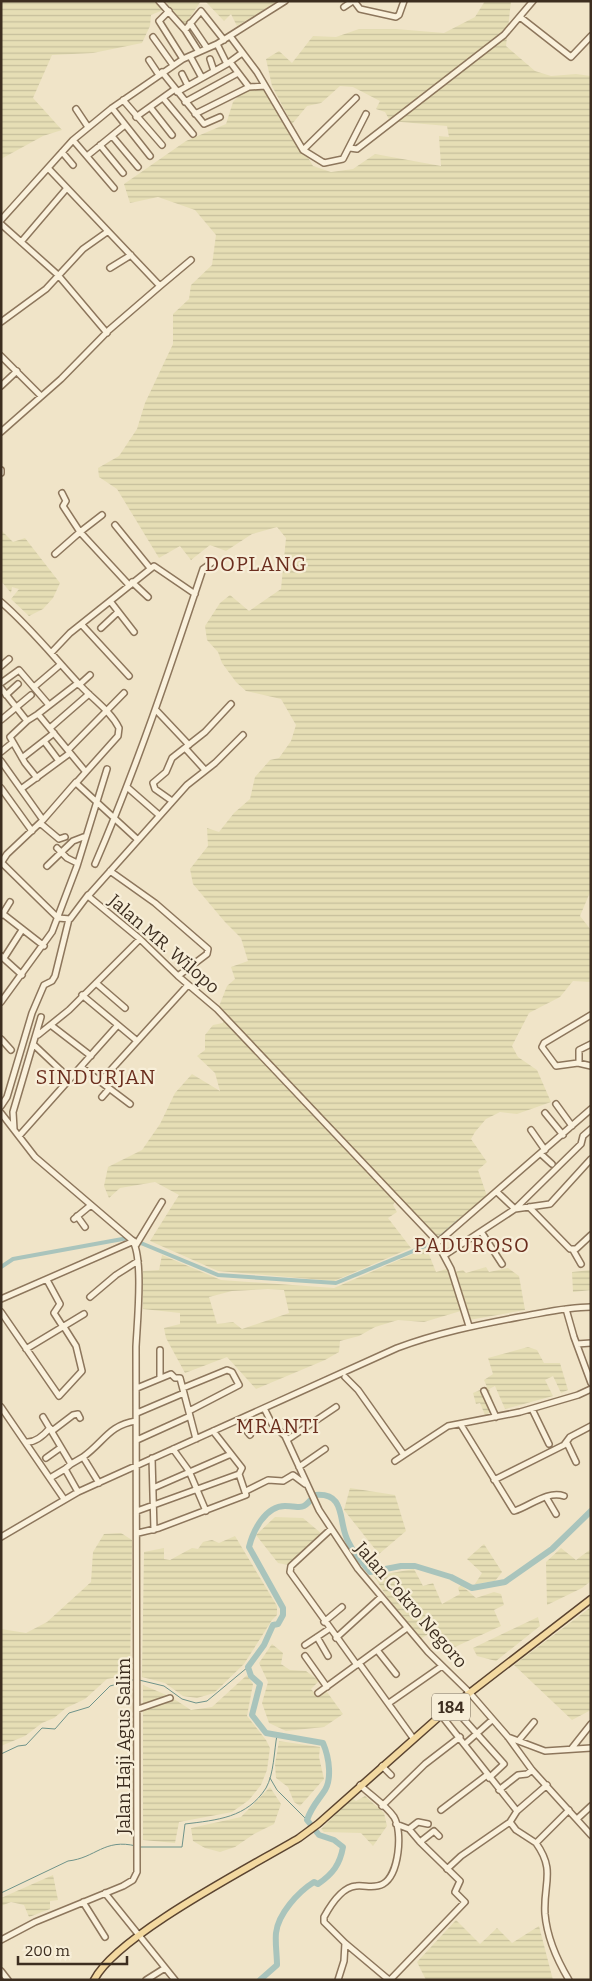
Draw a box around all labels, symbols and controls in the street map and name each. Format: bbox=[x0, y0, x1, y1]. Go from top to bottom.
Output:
district label: DOPLANG bbox=[205, 552, 307, 576]
street label: Jalan MR. Wilopo bbox=[103, 889, 224, 998]
district label: SINDURJAN bbox=[36, 1065, 156, 1089]
district label: PADUROSO bbox=[414, 1233, 530, 1257]
district label: MRANTI bbox=[236, 1414, 320, 1438]
street label: Jalan Cokro Negoro bbox=[350, 1537, 472, 1673]
street label: Jalan Haji Agus Salim bbox=[113, 1658, 135, 1835]
road number: 184 bbox=[432, 1694, 470, 1720]
scale bar bbox=[18, 1934, 126, 1966]
text: 200 m bbox=[25, 1942, 70, 1960]

